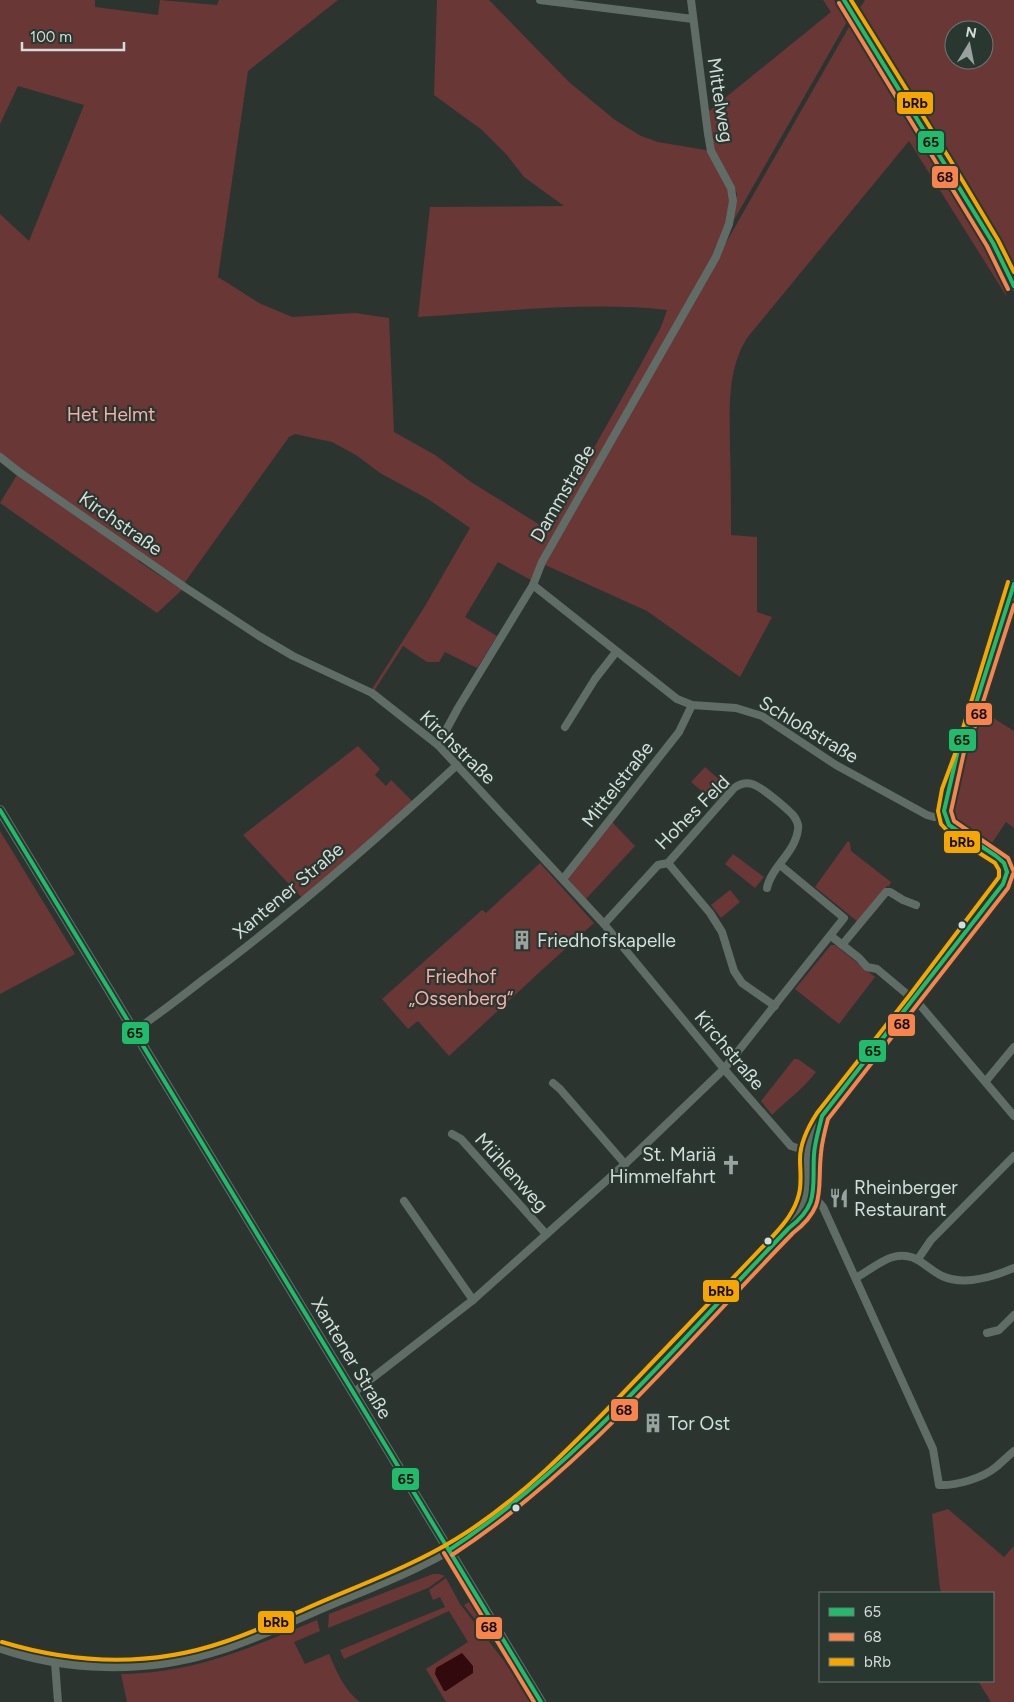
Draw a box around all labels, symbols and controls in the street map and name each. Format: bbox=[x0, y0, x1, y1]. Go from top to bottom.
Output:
scale bar bbox=[22, 20, 125, 52]
north arrow bbox=[944, 20, 994, 70]
text: N bbox=[964, 23, 978, 42]
text: 100 m bbox=[30, 28, 72, 46]
street label: Mittelweg bbox=[702, 56, 739, 144]
line badge: bRb bbox=[896, 91, 934, 115]
text: bRb bbox=[902, 95, 928, 112]
line badge: 65 bbox=[917, 130, 945, 154]
text: 65 bbox=[923, 134, 939, 151]
line badge: 68 bbox=[931, 165, 959, 189]
text: 68 bbox=[937, 169, 953, 186]
park label: Het Helmt bbox=[67, 403, 155, 426]
street label: Dammstraße bbox=[525, 441, 599, 546]
street label: Kirchstraße bbox=[75, 486, 167, 561]
street label: Schloßstraße bbox=[755, 691, 863, 768]
line badge: 68 bbox=[965, 702, 993, 726]
street label: Kirchstraße bbox=[415, 706, 500, 789]
text: 68 bbox=[971, 706, 987, 723]
line badge: 65 bbox=[948, 728, 977, 752]
text: 65 bbox=[954, 732, 970, 749]
street label: Mittelstraße bbox=[577, 737, 658, 832]
street label: Hohes Feld bbox=[650, 770, 734, 854]
line badge: bRb bbox=[943, 830, 981, 854]
text: bRb bbox=[949, 834, 975, 851]
street label: Xantener Straße bbox=[228, 837, 348, 943]
unlabelled marker bbox=[957, 920, 967, 930]
building icon: Friedhofskapelle bbox=[511, 929, 533, 951]
place label: Friedhofskapelle bbox=[537, 929, 676, 952]
park label: Friedhof „Ossenberg“ bbox=[409, 965, 513, 1010]
street label: Kirchstraße bbox=[690, 1006, 769, 1095]
line badge: 68 bbox=[887, 1013, 916, 1037]
text: 68 bbox=[894, 1016, 910, 1033]
line badge: 65 bbox=[121, 1021, 150, 1045]
text: 65 bbox=[127, 1025, 143, 1042]
line badge: 65 bbox=[858, 1039, 887, 1063]
text: 65 bbox=[865, 1043, 881, 1060]
street label: Mühlenweg bbox=[470, 1128, 553, 1217]
place label: St. Mariä Himmelfahrt bbox=[610, 1143, 716, 1188]
church icon: St. Mariä Himmelfahrt bbox=[720, 1154, 742, 1176]
place label: Rheinberger Restaurant bbox=[854, 1176, 958, 1221]
restaurant icon: Rheinberger Restaurant bbox=[828, 1187, 850, 1209]
unlabelled marker bbox=[763, 1236, 773, 1246]
line badge: bRb bbox=[702, 1279, 740, 1303]
text: bRb bbox=[708, 1283, 734, 1300]
street label: Xantener Straße bbox=[306, 1294, 397, 1423]
line badge: 68 bbox=[610, 1398, 639, 1422]
text: 68 bbox=[616, 1402, 632, 1419]
building icon: Tor Ost bbox=[642, 1412, 664, 1434]
place label: Tor Ost bbox=[668, 1412, 730, 1435]
line badge: 65 bbox=[391, 1467, 420, 1491]
text: 65 bbox=[398, 1471, 414, 1488]
unlabelled marker bbox=[511, 1503, 521, 1513]
legend bbox=[819, 1592, 994, 1682]
text: 65 bbox=[864, 1603, 881, 1621]
line badge: bRb bbox=[257, 1610, 295, 1634]
text: bRb bbox=[263, 1614, 289, 1631]
line badge: 68 bbox=[475, 1616, 503, 1640]
text: 68 bbox=[481, 1619, 497, 1636]
text: 68 bbox=[864, 1628, 882, 1646]
text: bRb bbox=[864, 1653, 891, 1671]

